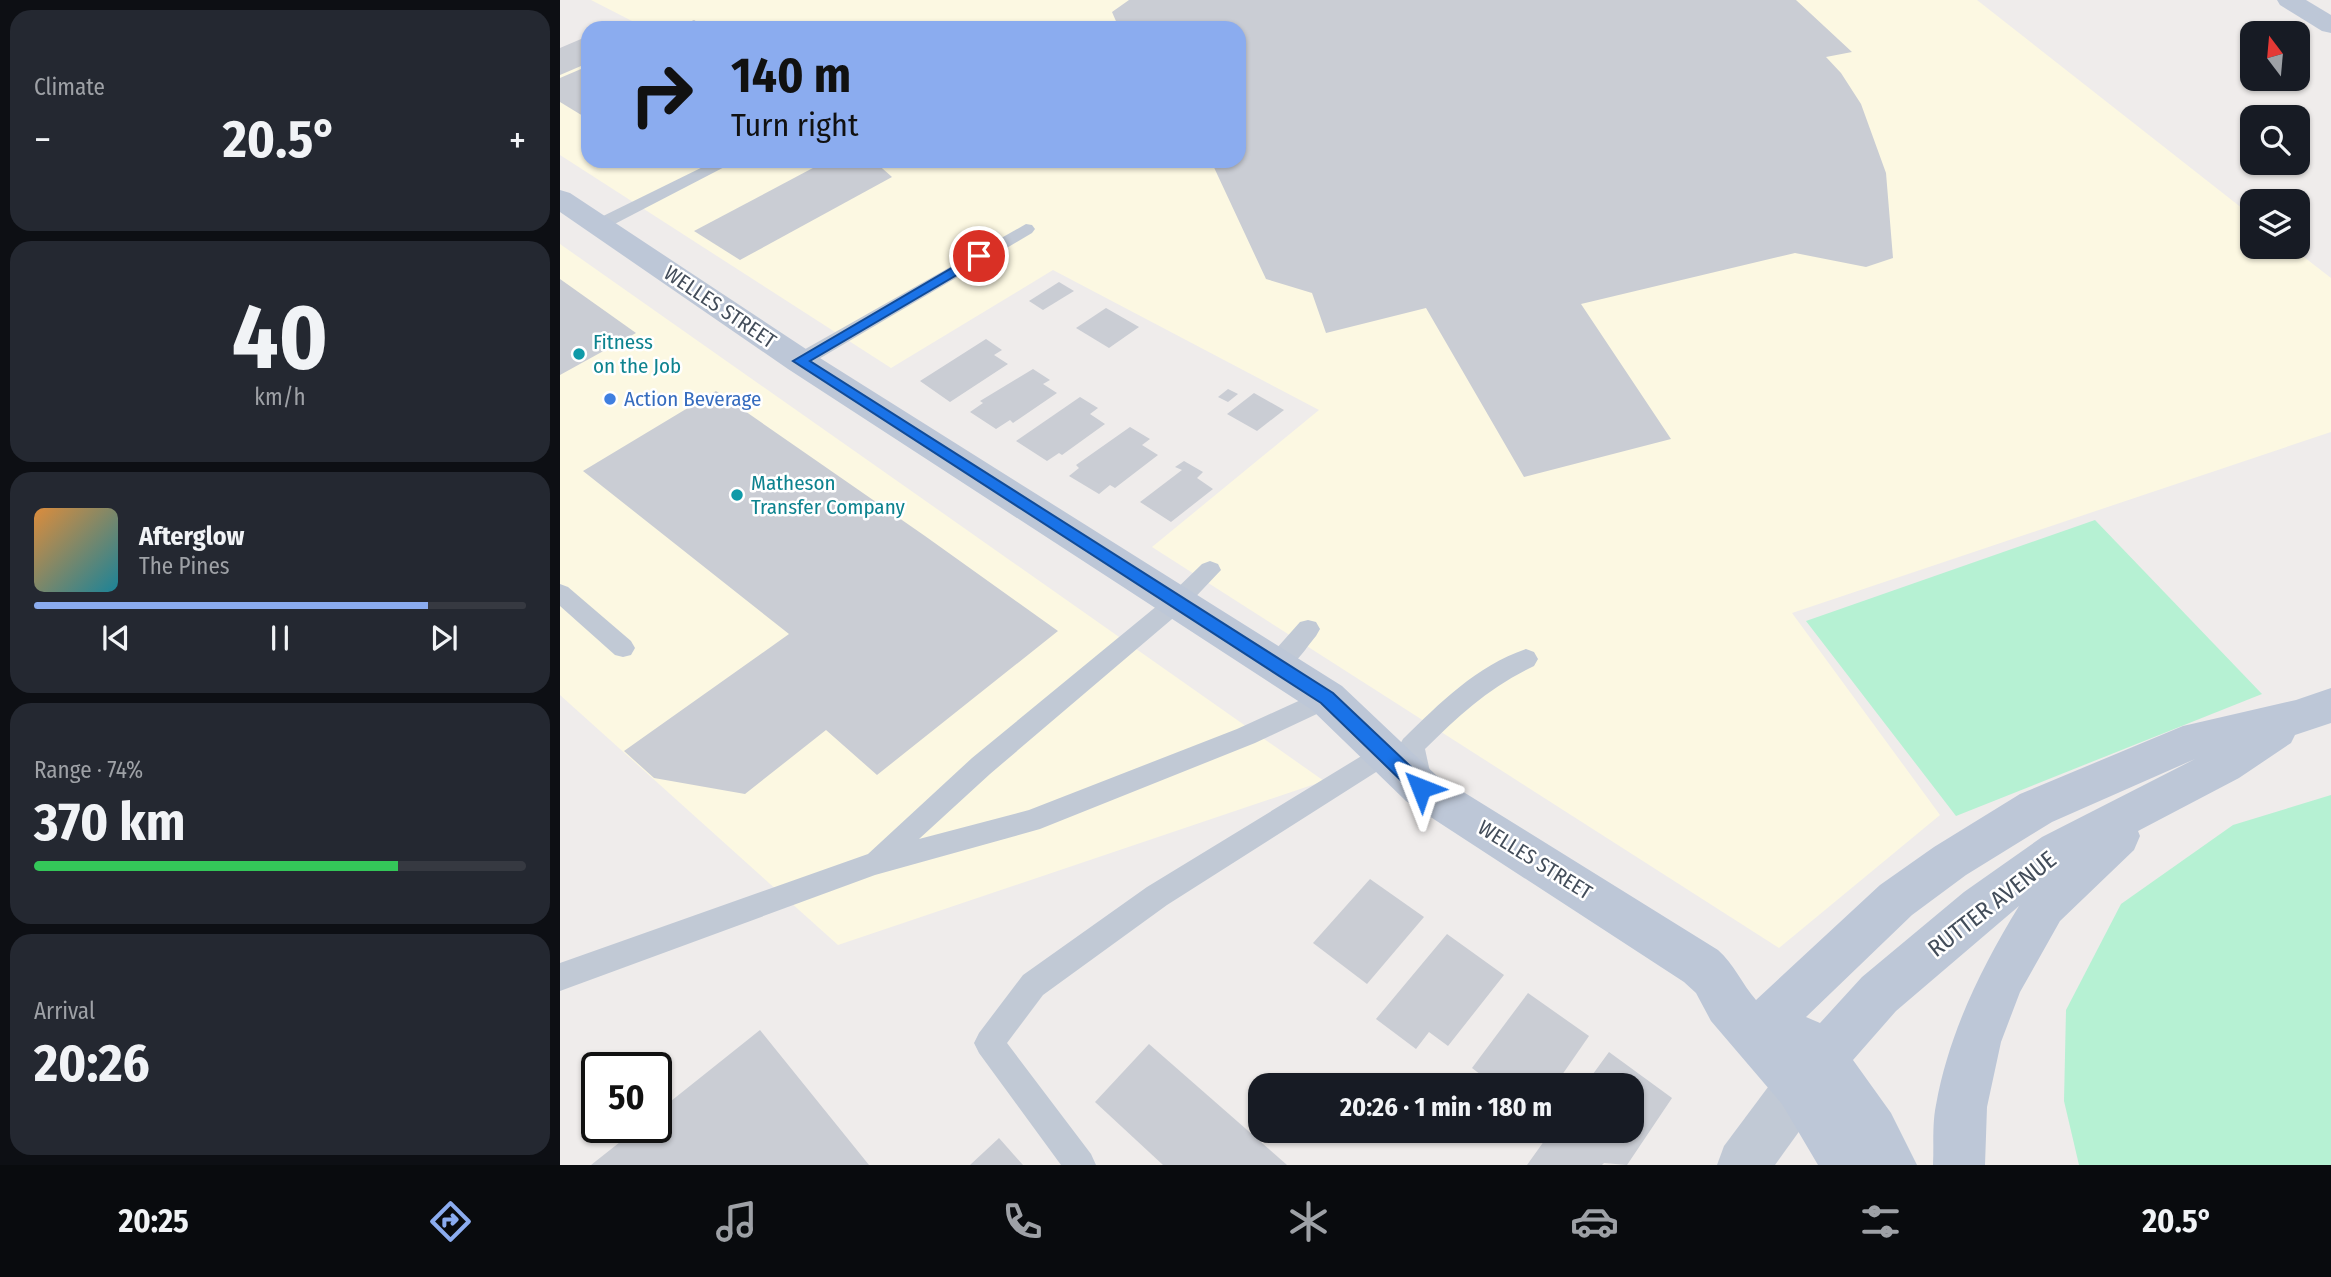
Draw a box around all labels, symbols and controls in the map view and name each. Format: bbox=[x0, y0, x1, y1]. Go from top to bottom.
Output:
north arrow bbox=[2240, 21, 2310, 91]
map controls bbox=[2240, 21, 2310, 259]
text: 140 m bbox=[731, 46, 851, 105]
icon: right bbox=[616, 49, 707, 140]
text: Climate bbox=[34, 73, 105, 101]
button: search bbox=[2240, 105, 2310, 175]
text: Turn right bbox=[731, 106, 858, 144]
text: 20.5° bbox=[223, 108, 337, 171]
text: − bbox=[34, 117, 51, 163]
text: + bbox=[509, 117, 526, 163]
button: layers bbox=[2240, 189, 2310, 259]
pin bbox=[949, 226, 1009, 286]
icon: arrive bbox=[960, 237, 998, 275]
street label: WELLES STREET bbox=[659, 260, 781, 354]
text: 40 bbox=[232, 283, 328, 392]
place label: Fitness on the Job bbox=[593, 329, 681, 379]
marker: Fitness on the Job bbox=[571, 346, 587, 362]
text: km/h bbox=[254, 383, 306, 411]
place label: Action Beverage bbox=[624, 386, 761, 412]
marker: Action Beverage bbox=[602, 391, 618, 407]
place label: Matheson Transfer Company bbox=[751, 470, 906, 520]
marker: Matheson Transfer Company bbox=[729, 487, 745, 503]
text: Afterglow bbox=[139, 521, 244, 552]
text: The Pines bbox=[139, 552, 230, 580]
icon: previous bbox=[97, 619, 135, 657]
icon: pause bbox=[261, 619, 299, 657]
icon: next bbox=[425, 619, 463, 657]
position arrow bbox=[1384, 751, 1458, 825]
text: Range · 74% bbox=[34, 756, 143, 784]
text: 370 km bbox=[34, 791, 185, 854]
street label: WELLES STREET bbox=[1473, 815, 1597, 906]
street label: RUTTER AVENUE bbox=[1922, 845, 2062, 963]
text: Arrival bbox=[34, 997, 95, 1025]
text: 20:26 bbox=[34, 1032, 150, 1095]
speed limit sign: 50 bbox=[581, 1052, 672, 1143]
text: 20:26 · 1 min · 180 m bbox=[1340, 1092, 1552, 1123]
icon: directions bbox=[426, 1197, 475, 1246]
icon: music bbox=[712, 1197, 761, 1246]
icon: phone bbox=[998, 1197, 1047, 1246]
icon: climate bbox=[1284, 1197, 1333, 1246]
icon: car bbox=[1570, 1197, 1619, 1246]
icon: filters bbox=[1856, 1197, 1905, 1246]
text: 20:25 bbox=[119, 1202, 189, 1240]
text: 20.5° bbox=[2142, 1202, 2212, 1240]

